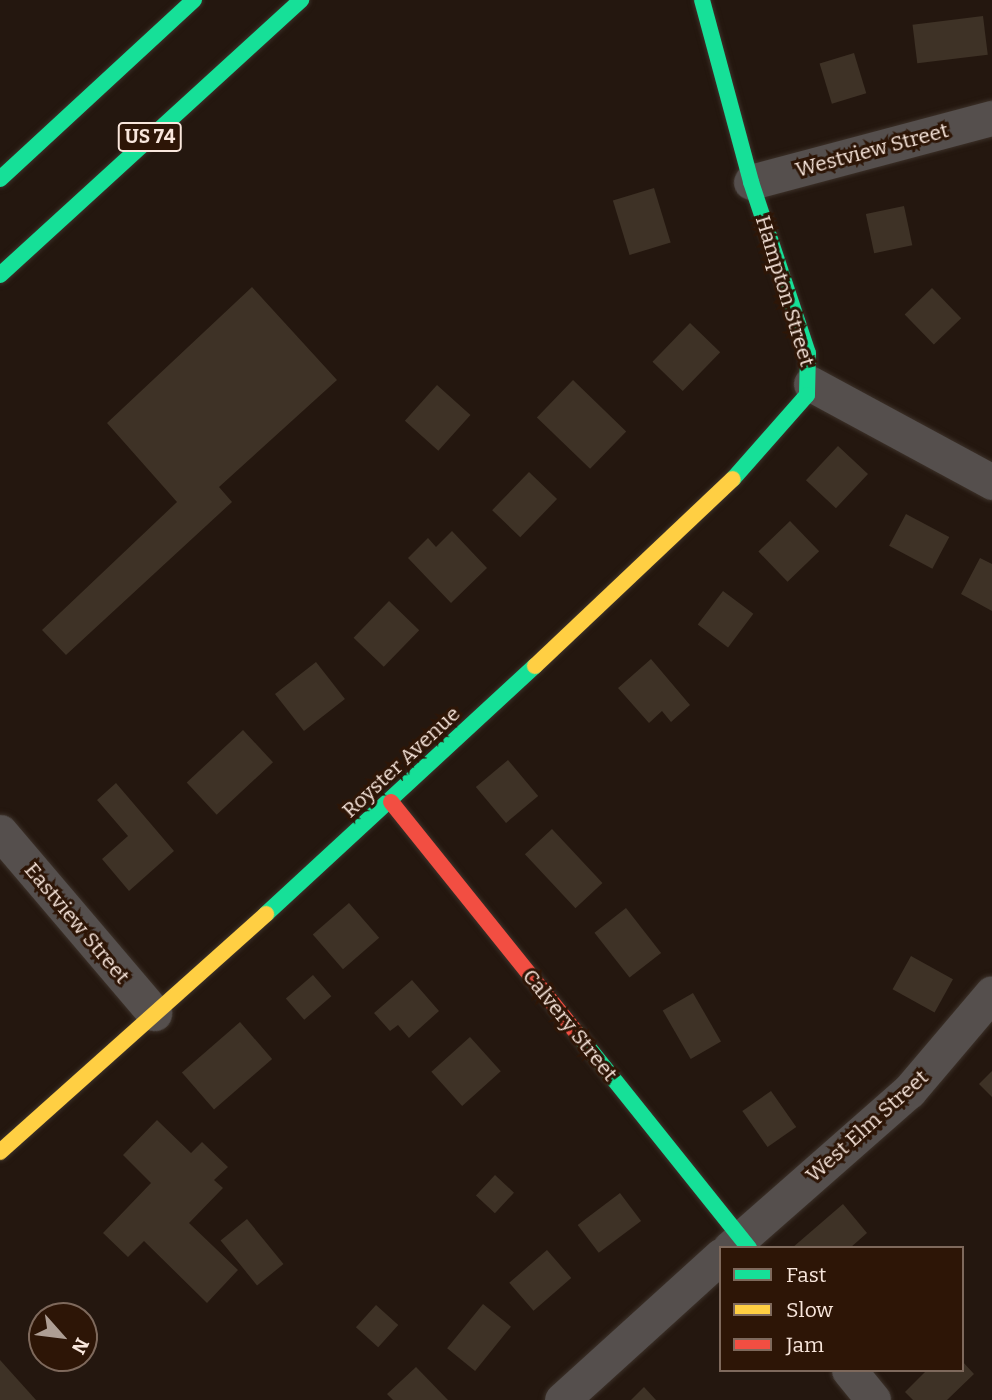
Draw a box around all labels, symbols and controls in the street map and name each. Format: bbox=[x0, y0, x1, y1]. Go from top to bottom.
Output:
street label: Westview Street bbox=[793, 117, 951, 183]
road number: US 74 bbox=[117, 122, 183, 153]
street label: Hampton Street bbox=[750, 212, 820, 370]
street label: Royster Avenue bbox=[337, 701, 465, 823]
street label: Eastview Street bbox=[19, 857, 135, 989]
street label: Calvery Street bbox=[517, 964, 623, 1086]
street label: West Elm Street bbox=[801, 1064, 933, 1188]
legend bbox=[719, 1246, 964, 1372]
text: Fast bbox=[786, 1262, 826, 1288]
text: Slow bbox=[786, 1297, 833, 1323]
north arrow bbox=[28, 1302, 98, 1372]
text: Jam bbox=[786, 1332, 824, 1358]
text: N bbox=[67, 1334, 94, 1358]

